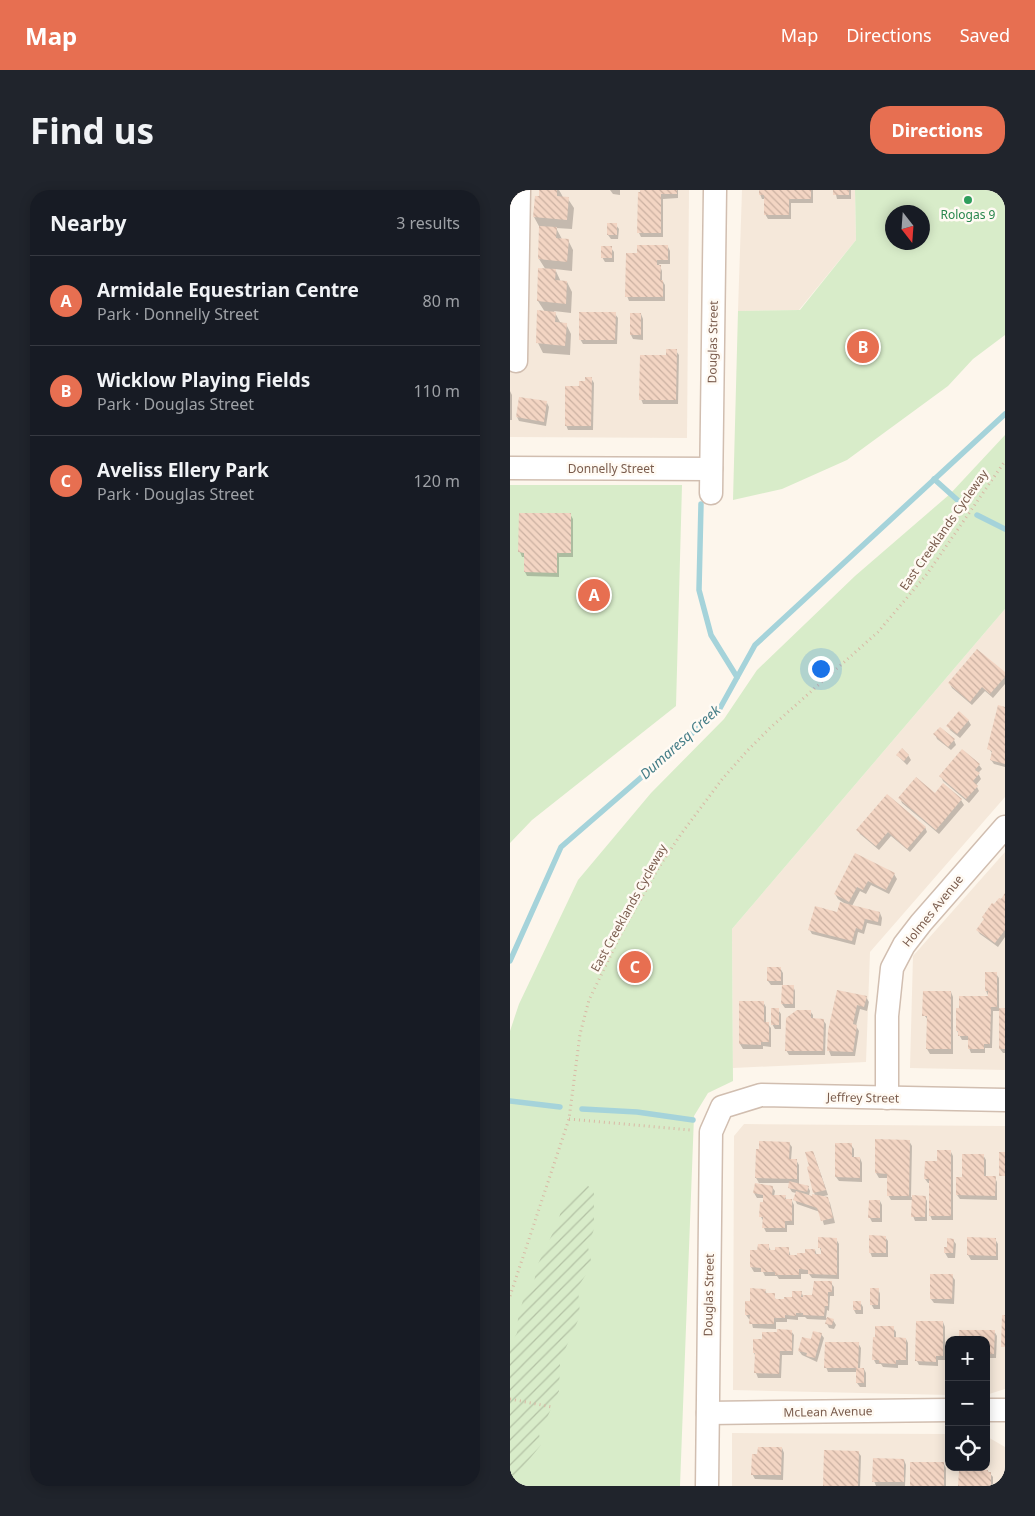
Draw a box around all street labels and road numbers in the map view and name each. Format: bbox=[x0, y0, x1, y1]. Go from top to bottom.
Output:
street label: Douglas Street bbox=[703, 300, 722, 384]
street label: Donnelly Street bbox=[568, 460, 655, 477]
street label: East Creeklands Cycleway bbox=[895, 465, 992, 593]
street label: East Creeklands Cycleway bbox=[588, 842, 670, 974]
street label: Holmes Avenue bbox=[898, 871, 967, 950]
street label: Jeffrey Street bbox=[826, 1088, 900, 1107]
street label: Douglas Street bbox=[699, 1253, 718, 1337]
street label: McLean Avenue bbox=[783, 1402, 873, 1421]

